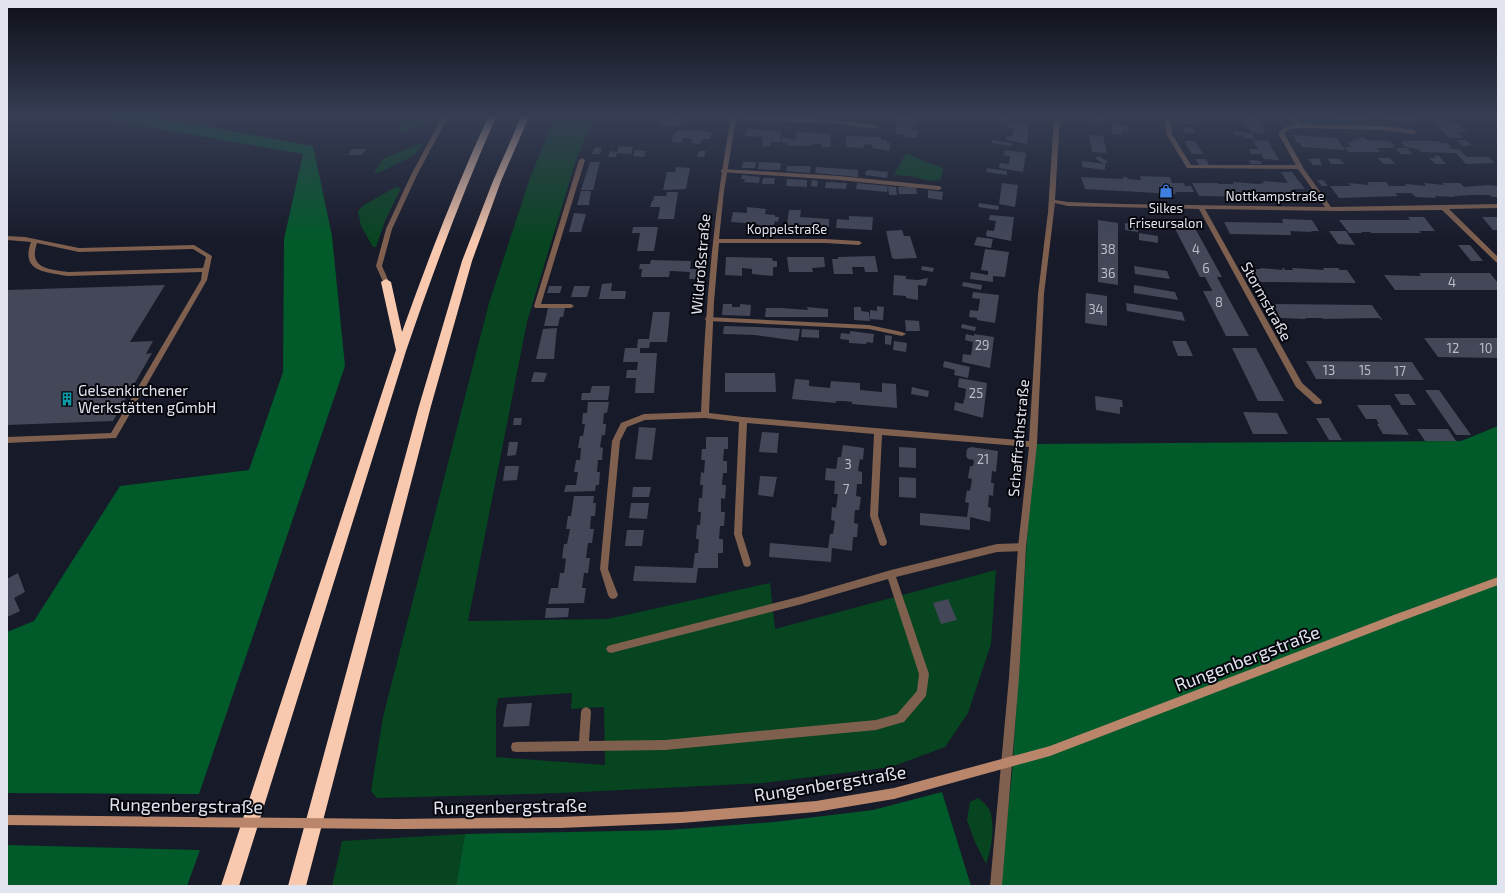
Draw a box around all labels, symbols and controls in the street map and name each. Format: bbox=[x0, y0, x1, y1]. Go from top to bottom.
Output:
shop icon: Silkes Friseursalon bbox=[1158, 183, 1174, 199]
street label: Nottkampstraße bbox=[1226, 188, 1324, 204]
place label: Silkes Friseursalon bbox=[1129, 200, 1203, 231]
street label: Wildroßstraße bbox=[687, 213, 713, 315]
street label: Koppelstraße bbox=[747, 221, 827, 237]
house number: 38 bbox=[1100, 241, 1116, 257]
house number: 4 bbox=[1192, 241, 1200, 257]
street label: Stormstraße bbox=[1238, 258, 1296, 344]
house number: 6 bbox=[1202, 260, 1210, 276]
house number: 36 bbox=[1101, 265, 1115, 281]
house number: 4 bbox=[1448, 274, 1456, 290]
house number: 8 bbox=[1215, 294, 1223, 310]
house number: 34 bbox=[1088, 301, 1104, 317]
house number: 29 bbox=[975, 337, 989, 353]
house number: 12 bbox=[1447, 340, 1459, 356]
house number: 10 bbox=[1479, 340, 1493, 356]
house number: 13 bbox=[1323, 362, 1335, 378]
house number: 15 bbox=[1359, 362, 1371, 378]
house number: 17 bbox=[1394, 363, 1406, 379]
street label: Schaffrathstraße bbox=[1004, 379, 1032, 497]
place label: Gelsenkirchener Werkstätten gGmbH bbox=[78, 381, 216, 416]
house number: 25 bbox=[969, 385, 983, 401]
building icon: Gelsenkirchener Werkstätten gGmbH bbox=[59, 391, 75, 407]
house number: 21 bbox=[977, 451, 989, 467]
house number: 3 bbox=[844, 456, 852, 472]
house number: 7 bbox=[843, 481, 850, 497]
street label: Rungenbergstraße bbox=[1171, 620, 1323, 696]
street label: Rungenbergstraße bbox=[752, 760, 908, 806]
street label: Rungenbergstraße bbox=[109, 793, 263, 817]
street label: Rungenbergstraße bbox=[433, 794, 587, 818]

